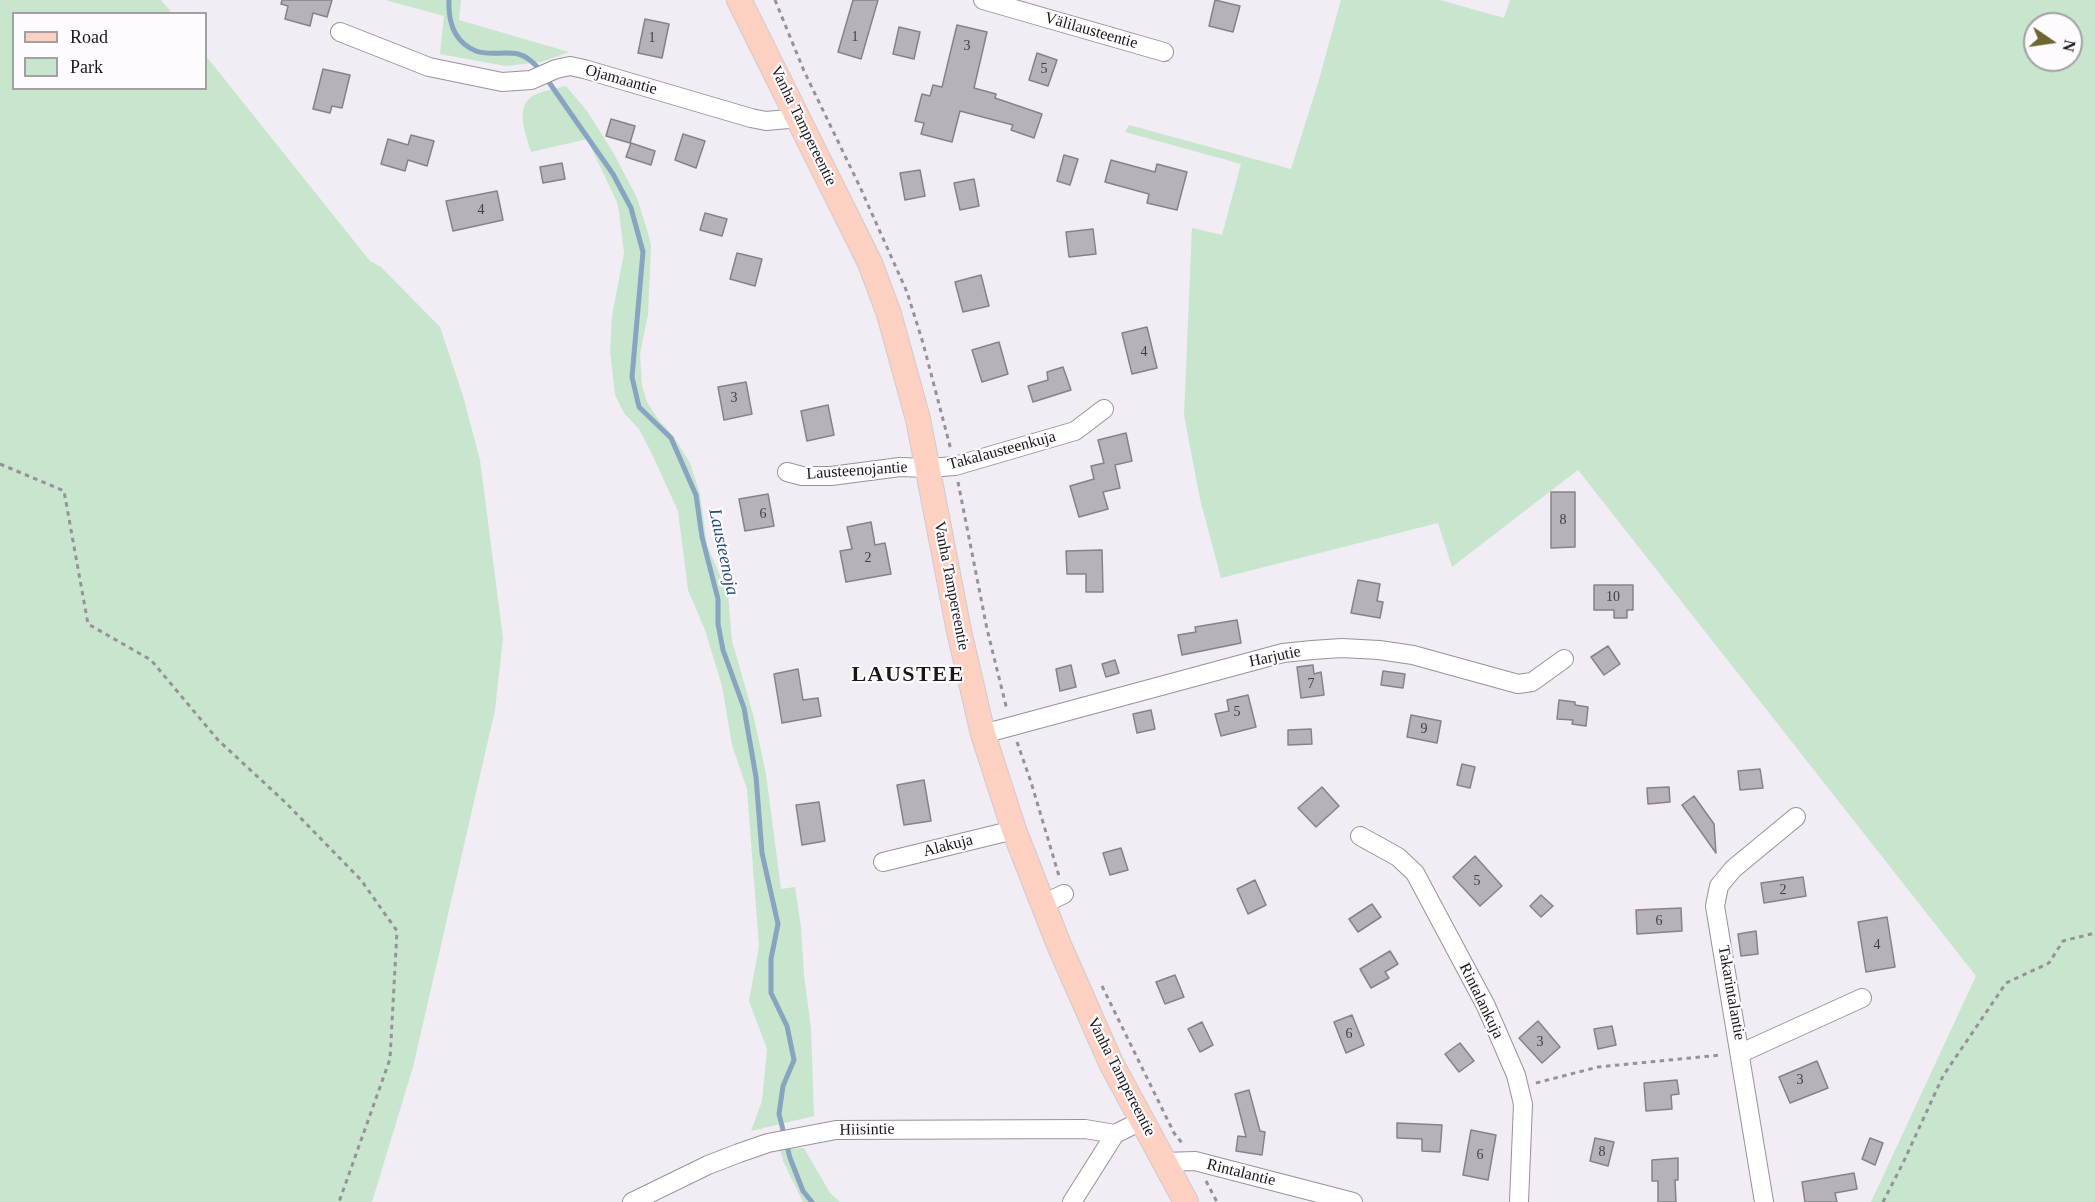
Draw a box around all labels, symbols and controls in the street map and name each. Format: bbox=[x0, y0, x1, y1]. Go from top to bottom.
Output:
street label: Välilausteentie bbox=[1042, 9, 1140, 53]
legend bbox=[12, 12, 207, 90]
north arrow bbox=[2023, 12, 2083, 72]
text: Road bbox=[70, 27, 108, 47]
house number: 1 bbox=[852, 29, 858, 45]
house number: 1 bbox=[648, 30, 656, 46]
house number: 3 bbox=[963, 38, 970, 54]
text: N bbox=[2059, 38, 2079, 53]
text: Park bbox=[70, 57, 103, 77]
street label: Ojamaantie bbox=[583, 61, 659, 99]
house number: 5 bbox=[1040, 61, 1048, 77]
street label: Vanha Tampereentie bbox=[766, 63, 840, 189]
house number: 4 bbox=[478, 202, 484, 218]
house number: 4 bbox=[1140, 344, 1148, 360]
house number: 3 bbox=[730, 390, 738, 406]
street label: Takalausteenkuja bbox=[946, 427, 1058, 475]
street label: Lausteenojantie bbox=[806, 458, 908, 484]
house number: 6 bbox=[760, 506, 766, 522]
water label: Lausteenoja bbox=[703, 507, 743, 597]
house number: 8 bbox=[1560, 512, 1566, 528]
street label: Vanha Tampereentie bbox=[929, 520, 973, 652]
house number: 2 bbox=[864, 550, 872, 566]
house number: 10 bbox=[1606, 589, 1620, 605]
street label: Harjutie bbox=[1247, 642, 1303, 672]
district label: LAUSTEE bbox=[851, 662, 965, 688]
house number: 7 bbox=[1308, 676, 1314, 692]
house number: 5 bbox=[1234, 704, 1240, 720]
house number: 9 bbox=[1420, 721, 1428, 737]
street label: Alakuja bbox=[921, 831, 975, 861]
house number: 5 bbox=[1474, 873, 1480, 889]
house number: 2 bbox=[1780, 882, 1786, 898]
house number: 6 bbox=[1656, 913, 1662, 929]
house number: 4 bbox=[1874, 937, 1880, 953]
street label: Takarintalantie bbox=[1713, 944, 1749, 1042]
street label: Rintalankuja bbox=[1454, 960, 1508, 1042]
street label: Vanha Tampereentie bbox=[1083, 1014, 1159, 1140]
house number: 6 bbox=[1346, 1026, 1352, 1042]
house number: 3 bbox=[1537, 1034, 1544, 1050]
house number: 3 bbox=[1796, 1072, 1804, 1088]
street label: Hiisintie bbox=[839, 1120, 895, 1140]
house number: 8 bbox=[1598, 1144, 1606, 1160]
house number: 6 bbox=[1476, 1147, 1484, 1163]
street label: Rintalantie bbox=[1205, 1155, 1277, 1191]

